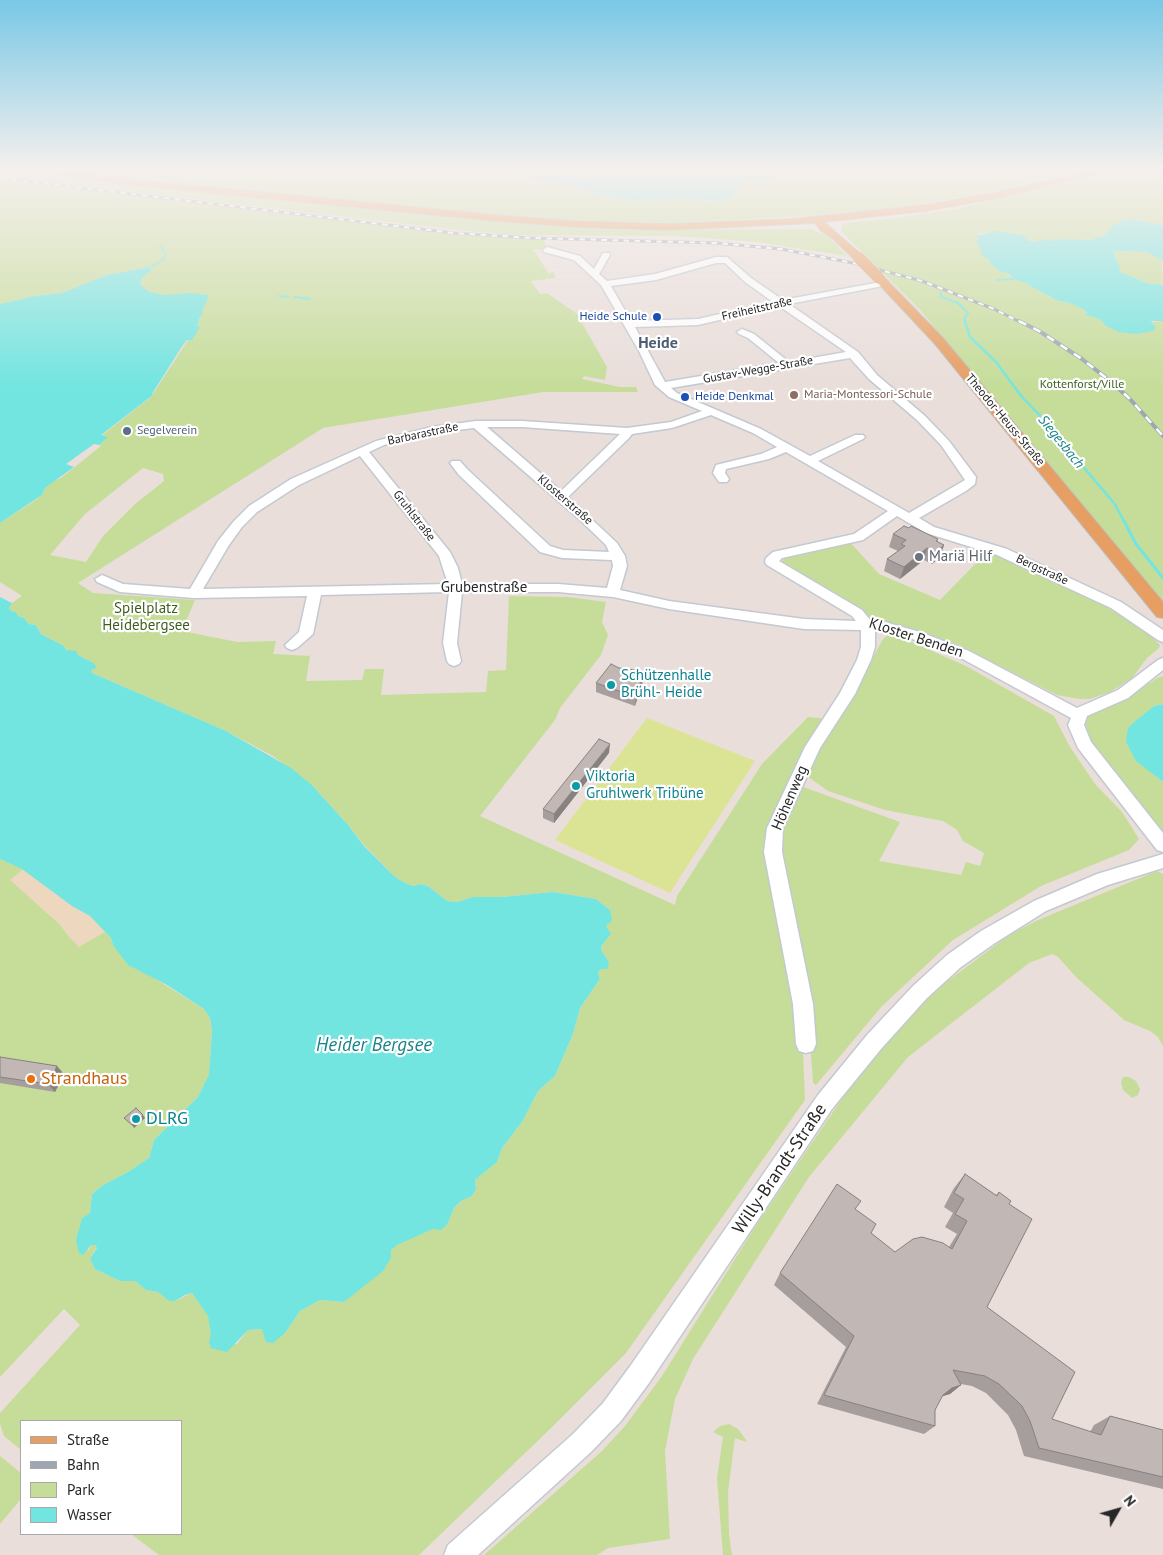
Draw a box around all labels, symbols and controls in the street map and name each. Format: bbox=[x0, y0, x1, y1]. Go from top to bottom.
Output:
street label: Freiheitstraße bbox=[720, 294, 794, 324]
place label: Heide Schule bbox=[579, 310, 647, 324]
marker: Heide Schule bbox=[651, 311, 663, 323]
district label: Heide bbox=[638, 333, 678, 353]
street label: Gustav-Wegge-Straße bbox=[702, 353, 814, 387]
street label: Theodor-Heuss-Straße bbox=[962, 371, 1048, 469]
park label: Kottenforst/Ville bbox=[1040, 378, 1124, 392]
place label: Maria-Montessori-Schule bbox=[804, 388, 932, 402]
marker: Maria-Montessori-Schule bbox=[788, 389, 800, 401]
place label: Heide Denkmal bbox=[695, 390, 774, 404]
marker: Heide Denkmal bbox=[679, 391, 691, 403]
water label: Siegesbach bbox=[1034, 412, 1088, 472]
street label: Barbarastraße bbox=[386, 419, 460, 449]
place label: Segelverein bbox=[137, 424, 197, 438]
marker: Segelverein bbox=[121, 425, 133, 437]
street label: Klosterstraße bbox=[534, 472, 596, 528]
street label: Gruhlstraße bbox=[390, 488, 438, 544]
place label: Mariä Hilf bbox=[929, 548, 992, 566]
marker: Mariä Hilf bbox=[913, 551, 925, 563]
street label: Bergstraße bbox=[1014, 552, 1070, 588]
street label: Grubenstraße bbox=[441, 579, 527, 597]
park label: Spielplatz Heidebergsee bbox=[102, 600, 190, 635]
street label: Kloster Benden bbox=[867, 614, 965, 662]
place label: Schützenhalle Brühl- Heide bbox=[621, 667, 711, 702]
marker: Schützenhalle Brühl- Heide bbox=[605, 679, 617, 691]
street label: Höhenweg bbox=[768, 763, 812, 833]
place label: Viktoria Gruhlwerk Tribüne bbox=[586, 768, 704, 803]
marker: Viktoria Gruhlwerk Tribüne bbox=[570, 780, 582, 792]
water label: Heider Bergsee bbox=[316, 1035, 432, 1057]
place label: Strandhaus bbox=[41, 1068, 127, 1090]
marker: Strandhaus bbox=[25, 1073, 37, 1085]
street label: Willy-Brandt-Straße bbox=[728, 1100, 832, 1238]
place label: DLRG bbox=[146, 1108, 188, 1130]
marker: DLRG bbox=[130, 1113, 142, 1125]
legend bbox=[20, 1420, 182, 1535]
text: Straße bbox=[67, 1430, 109, 1449]
text: Bahn bbox=[67, 1455, 100, 1474]
text: Park bbox=[67, 1480, 95, 1499]
north arrow bbox=[1093, 1485, 1143, 1535]
text: N bbox=[1120, 1492, 1140, 1510]
text: Wasser bbox=[67, 1505, 112, 1524]

